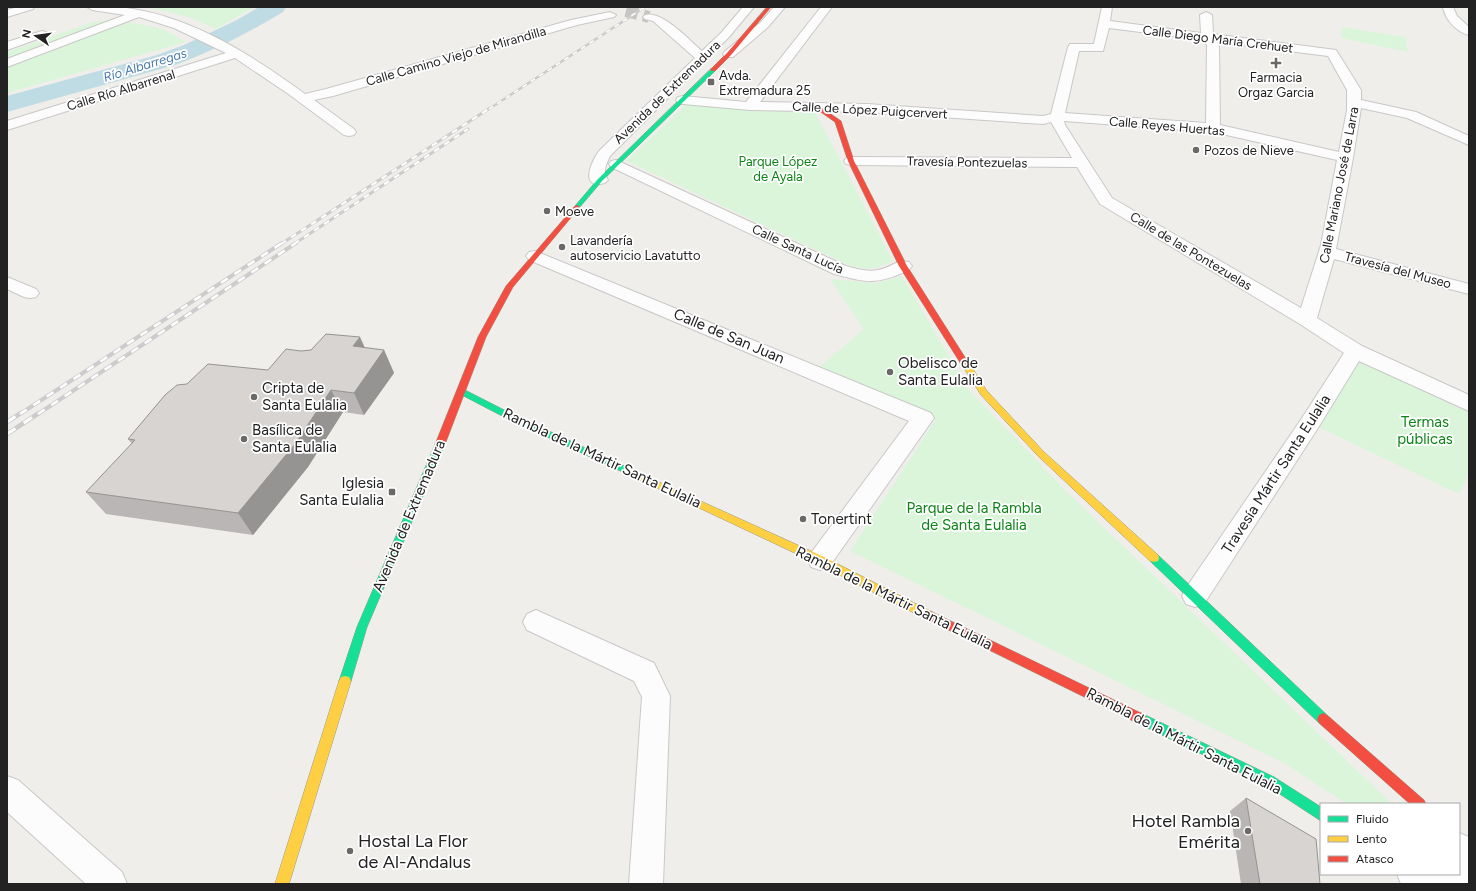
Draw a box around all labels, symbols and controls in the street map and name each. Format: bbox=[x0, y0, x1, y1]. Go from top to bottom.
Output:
north arrow bbox=[16, 16, 56, 56]
street label: Calle Diego María Crehuet bbox=[1142, 22, 1294, 56]
street label: Calle Camino Viejo de Mirandilla bbox=[364, 23, 548, 89]
text: N bbox=[19, 28, 34, 39]
street label: Avenida de Extremadura bbox=[611, 37, 723, 147]
water label: Río Albarregas bbox=[102, 45, 188, 85]
marker: Farmacia Orgaz Garcia bbox=[1271, 58, 1281, 68]
street label: Calle Río Albarrenal bbox=[65, 66, 177, 114]
place label: Avda. Extremadura 25 bbox=[719, 68, 811, 98]
place label: Farmacia Orgaz Garcia bbox=[1238, 70, 1314, 100]
marker: Avda. Extremadura 25 bbox=[706, 77, 716, 87]
street label: Calle de López Puigcervert bbox=[792, 98, 948, 122]
street label: Calle Mariano José de Larra bbox=[1316, 105, 1362, 265]
street label: Calle Reyes Huertas bbox=[1108, 113, 1226, 139]
place label: Pozos de Nieve bbox=[1204, 143, 1294, 158]
marker: Pozos de Nieve bbox=[1191, 145, 1201, 155]
street label: Travesía Pontezuelas bbox=[907, 153, 1027, 171]
park label: Parque López de Ayala bbox=[739, 154, 817, 184]
place label: Moeve bbox=[555, 204, 594, 219]
marker: Moeve bbox=[542, 206, 552, 216]
street label: Calle de las Pontezuelas bbox=[1127, 209, 1255, 293]
street label: Calle Santa Lucía bbox=[750, 221, 846, 277]
place label: Lavandería autoservicio Lavatutto bbox=[570, 233, 700, 263]
marker: Lavandería autoservicio Lavatutto bbox=[557, 242, 567, 252]
street label: Travesía del Museo bbox=[1343, 249, 1453, 291]
street label: Calle de San Juan bbox=[671, 305, 787, 367]
place label: Obelisco de Santa Eulalia bbox=[898, 354, 983, 389]
marker: Obelisco de Santa Eulalia bbox=[885, 367, 895, 377]
place label: Cripta de Santa Eulalia bbox=[262, 379, 347, 414]
street label: Travesía Mártir Santa Eulalia bbox=[1218, 391, 1334, 557]
marker: Cripta de Santa Eulalia bbox=[249, 392, 259, 402]
street label: Rambla de la Mártir Santa Eulalia bbox=[500, 404, 704, 512]
park label: Termas públicas bbox=[1397, 413, 1453, 448]
place label: Basílica de Santa Eulalia bbox=[252, 421, 337, 456]
marker: Basílica de Santa Eulalia bbox=[239, 434, 249, 444]
street label: Avenida de Extremadura bbox=[369, 437, 449, 595]
place label: Iglesia Santa Eulalia bbox=[299, 474, 384, 509]
marker: Iglesia Santa Eulalia bbox=[387, 487, 397, 497]
park label: Parque de la Rambla de Santa Eulalia bbox=[906, 499, 1042, 534]
place label: Tonertint bbox=[811, 510, 872, 528]
marker: Tonertint bbox=[798, 514, 808, 524]
street label: Rambla de la Mártir Santa Eulalia bbox=[793, 542, 995, 654]
street label: Rambla de la Mártir Santa Eulalia bbox=[1083, 684, 1285, 798]
legend bbox=[1320, 803, 1460, 875]
place label: Hotel Rambla Emérita bbox=[1132, 810, 1240, 853]
text: Fluido bbox=[1356, 812, 1389, 826]
marker: Hotel Rambla Emérita bbox=[1243, 826, 1253, 836]
place label: Hostal La Flor de Al-Andalus bbox=[358, 830, 471, 873]
text: Lento bbox=[1356, 832, 1387, 846]
marker: Hostal La Flor de Al-Andalus bbox=[345, 846, 355, 856]
text: Atasco bbox=[1356, 852, 1394, 866]

